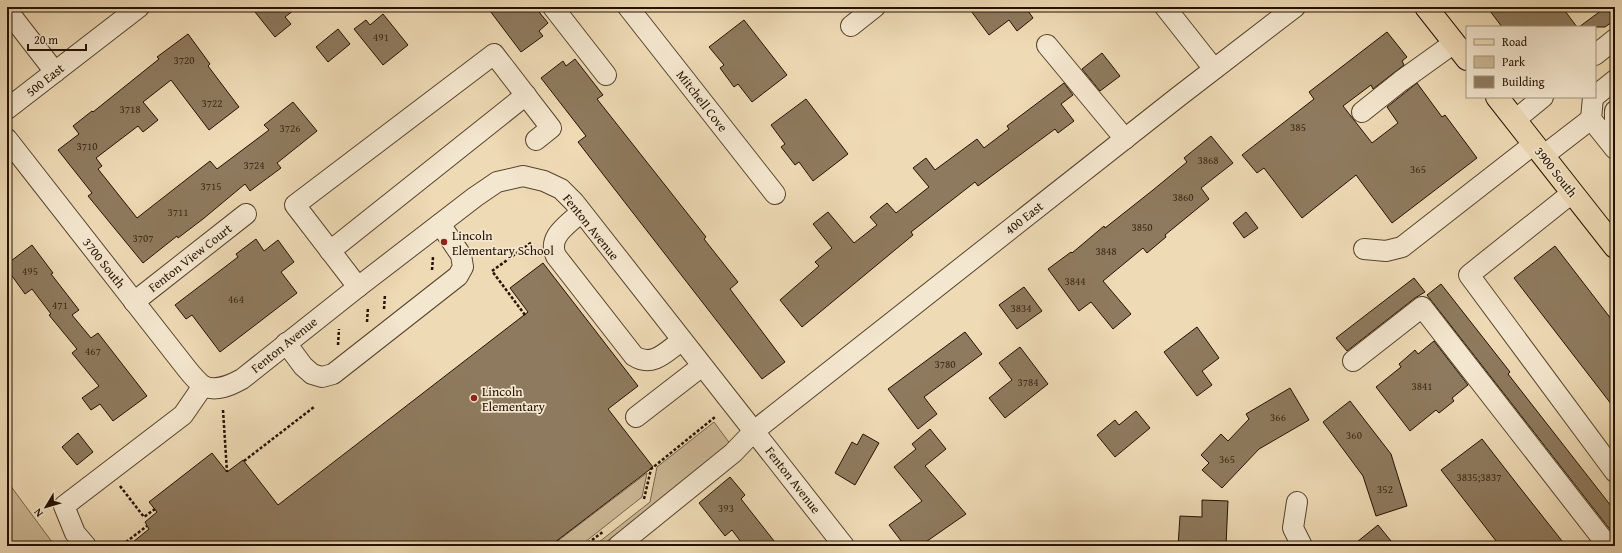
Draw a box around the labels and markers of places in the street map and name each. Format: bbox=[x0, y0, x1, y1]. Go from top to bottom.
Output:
place label: Lincoln Elementary School bbox=[452, 226, 554, 260]
marker: Lincoln Elementary School bbox=[439, 237, 449, 247]
place label: Lincoln Elementary bbox=[482, 382, 545, 416]
marker: Lincoln Elementary bbox=[469, 393, 479, 403]

